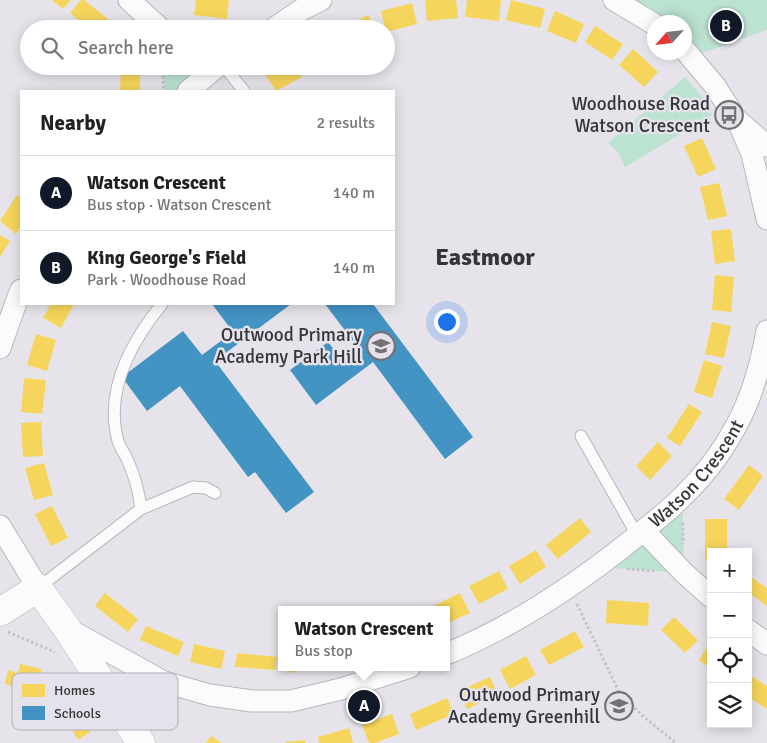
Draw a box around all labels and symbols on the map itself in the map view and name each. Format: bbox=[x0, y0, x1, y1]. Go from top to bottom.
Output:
pin: B bbox=[710, 7, 742, 45]
north arrow bbox=[647, 15, 692, 60]
place label: Woodhouse Road Watson Crescent bbox=[571, 92, 710, 138]
bus stop icon: Woodhouse Road Watson Crescent bbox=[714, 100, 744, 130]
district label: Eastmoor bbox=[435, 242, 535, 272]
your location bbox=[434, 309, 460, 335]
place label: Outwood Primary Academy Park Hill bbox=[215, 323, 362, 369]
school or university icon: Outwood Primary Academy Park Hill bbox=[366, 331, 396, 361]
street label: Watson Crescent bbox=[644, 415, 749, 533]
legend bbox=[12, 673, 178, 730]
text: Homes bbox=[54, 682, 95, 699]
place label: Outwood Primary Academy Greenhill bbox=[448, 683, 600, 729]
pin: A bbox=[348, 687, 380, 725]
school or university icon: Outwood Primary Academy Greenhill bbox=[604, 691, 634, 721]
text: Schools bbox=[54, 705, 101, 722]

